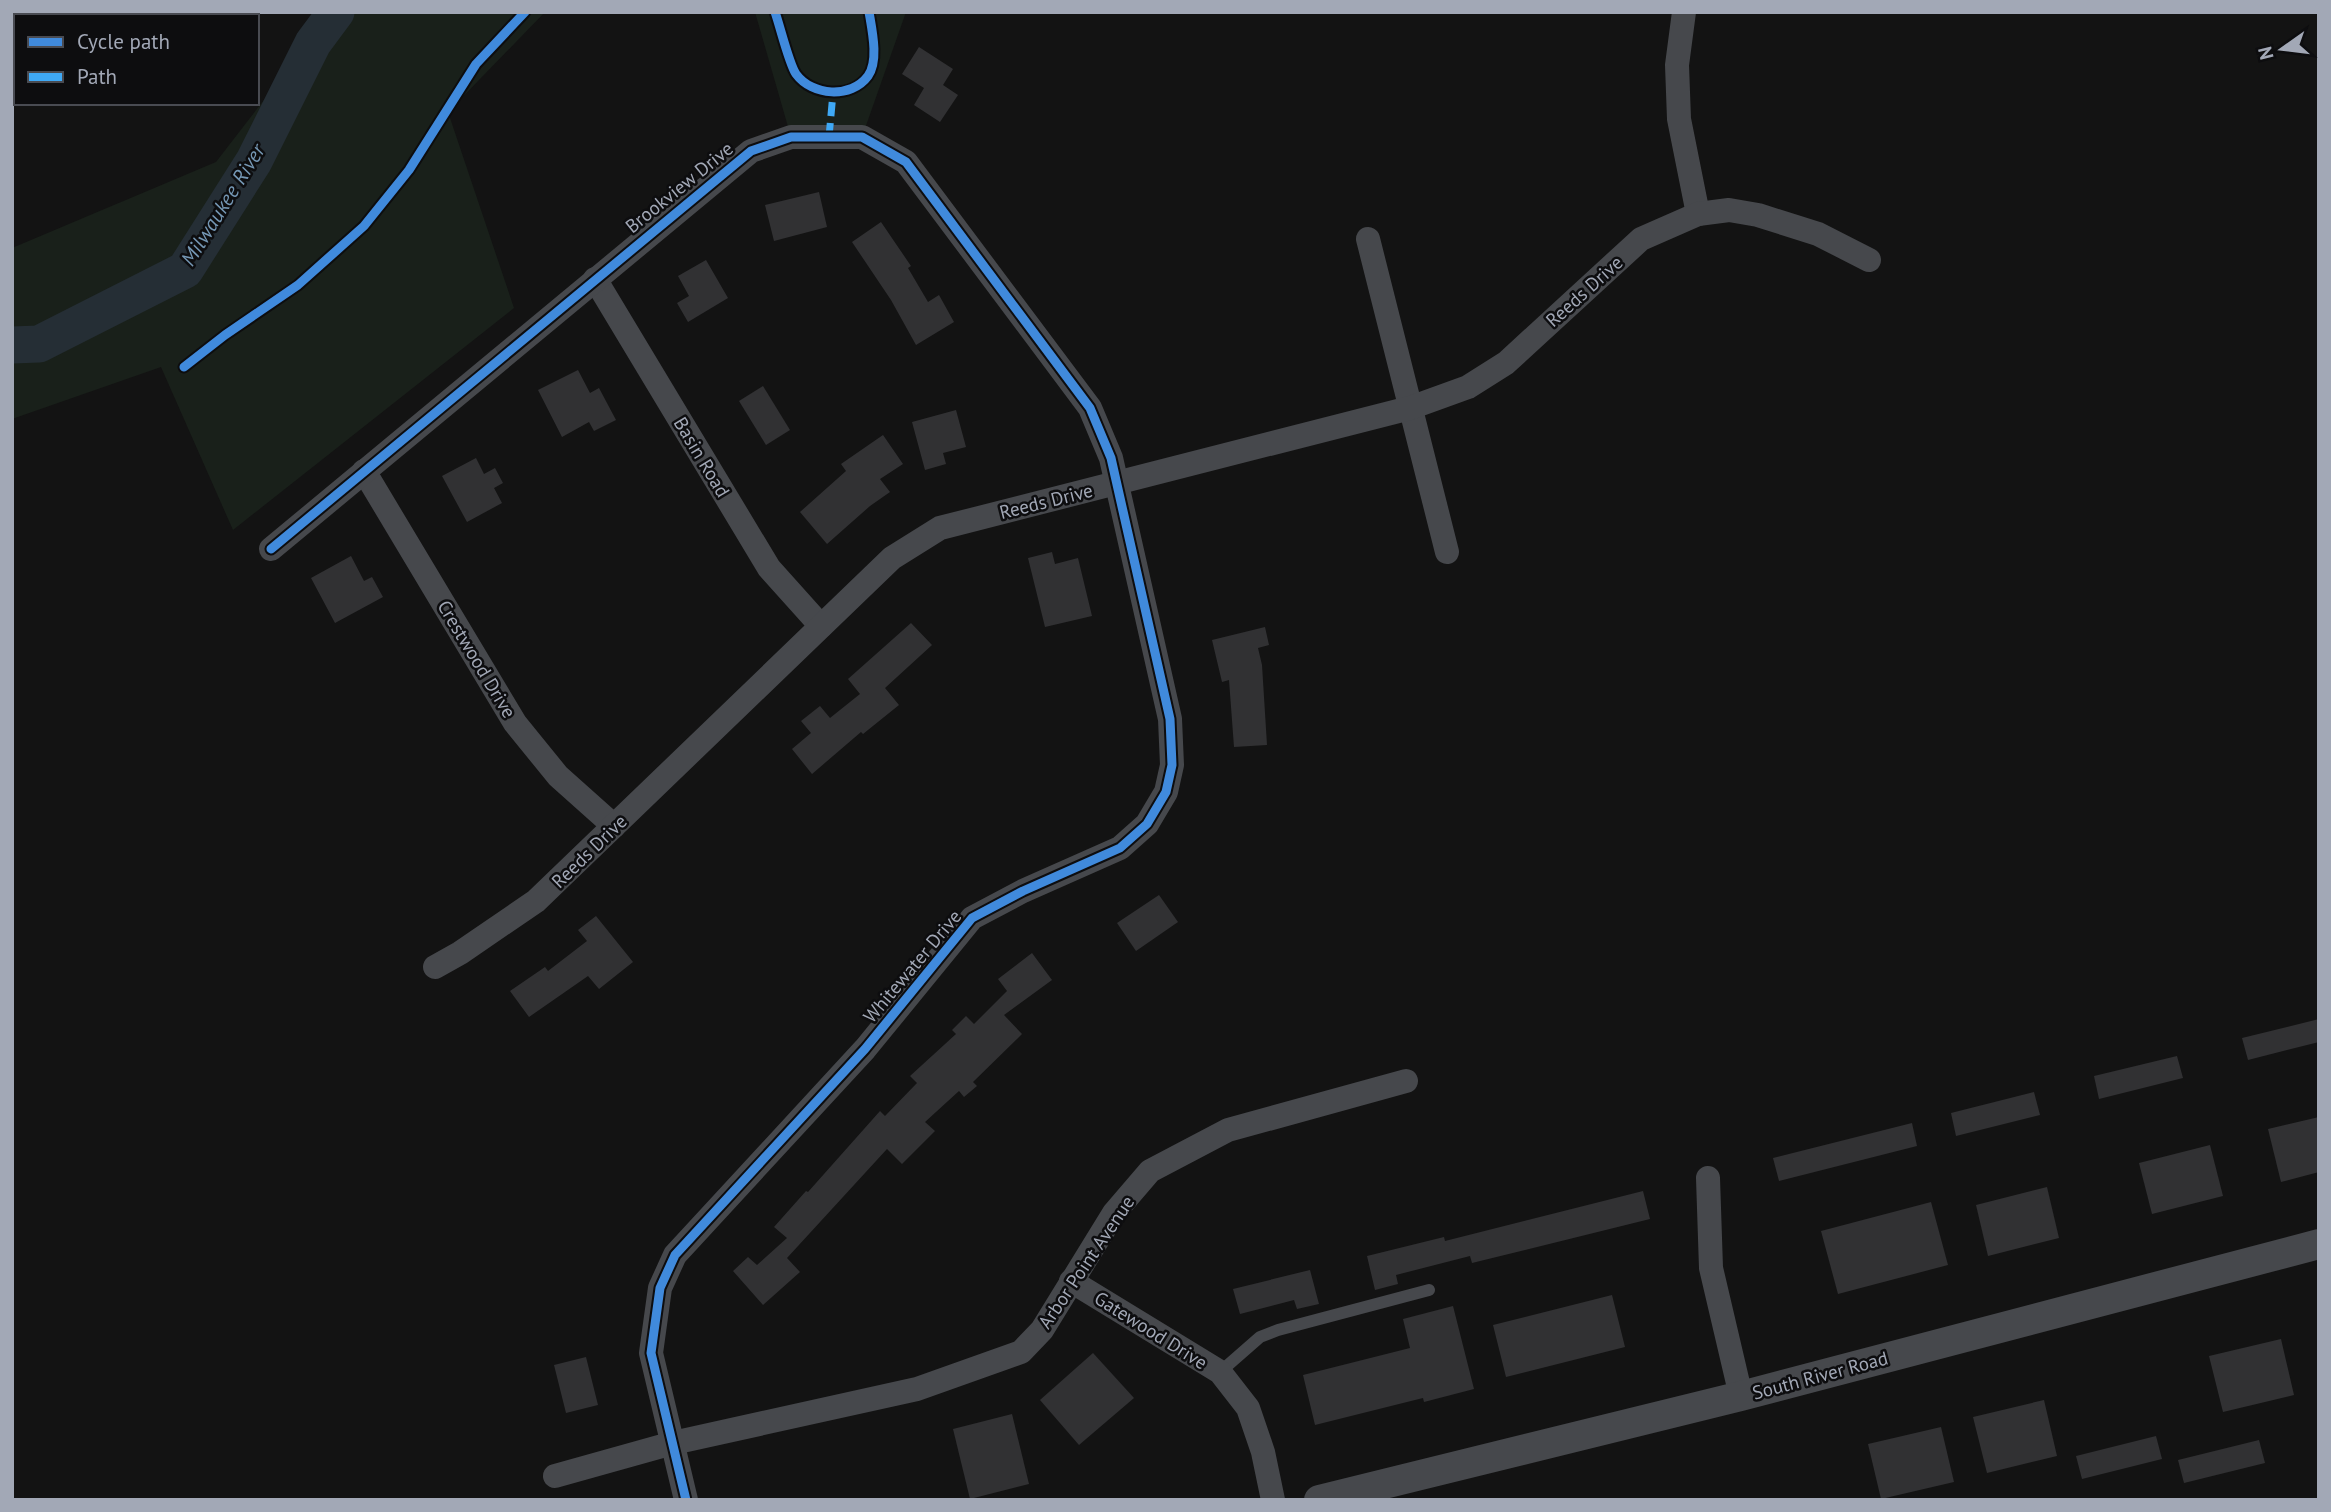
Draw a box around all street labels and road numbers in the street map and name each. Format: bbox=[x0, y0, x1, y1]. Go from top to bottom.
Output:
street label: Brookview Drive bbox=[620, 136, 738, 238]
street label: Reeds Drive bbox=[1541, 250, 1627, 332]
street label: Basin Road bbox=[669, 413, 735, 501]
street label: Reeds Drive bbox=[997, 478, 1095, 524]
street label: Crestwood Drive bbox=[432, 596, 522, 722]
street label: Reeds Drive bbox=[546, 809, 632, 893]
street label: Whitewater Drive bbox=[858, 905, 966, 1027]
street label: Arbor Point Avenue bbox=[1033, 1191, 1139, 1333]
street label: Gatewood Drive bbox=[1090, 1286, 1212, 1374]
street label: South River Road bbox=[1750, 1345, 1890, 1405]

